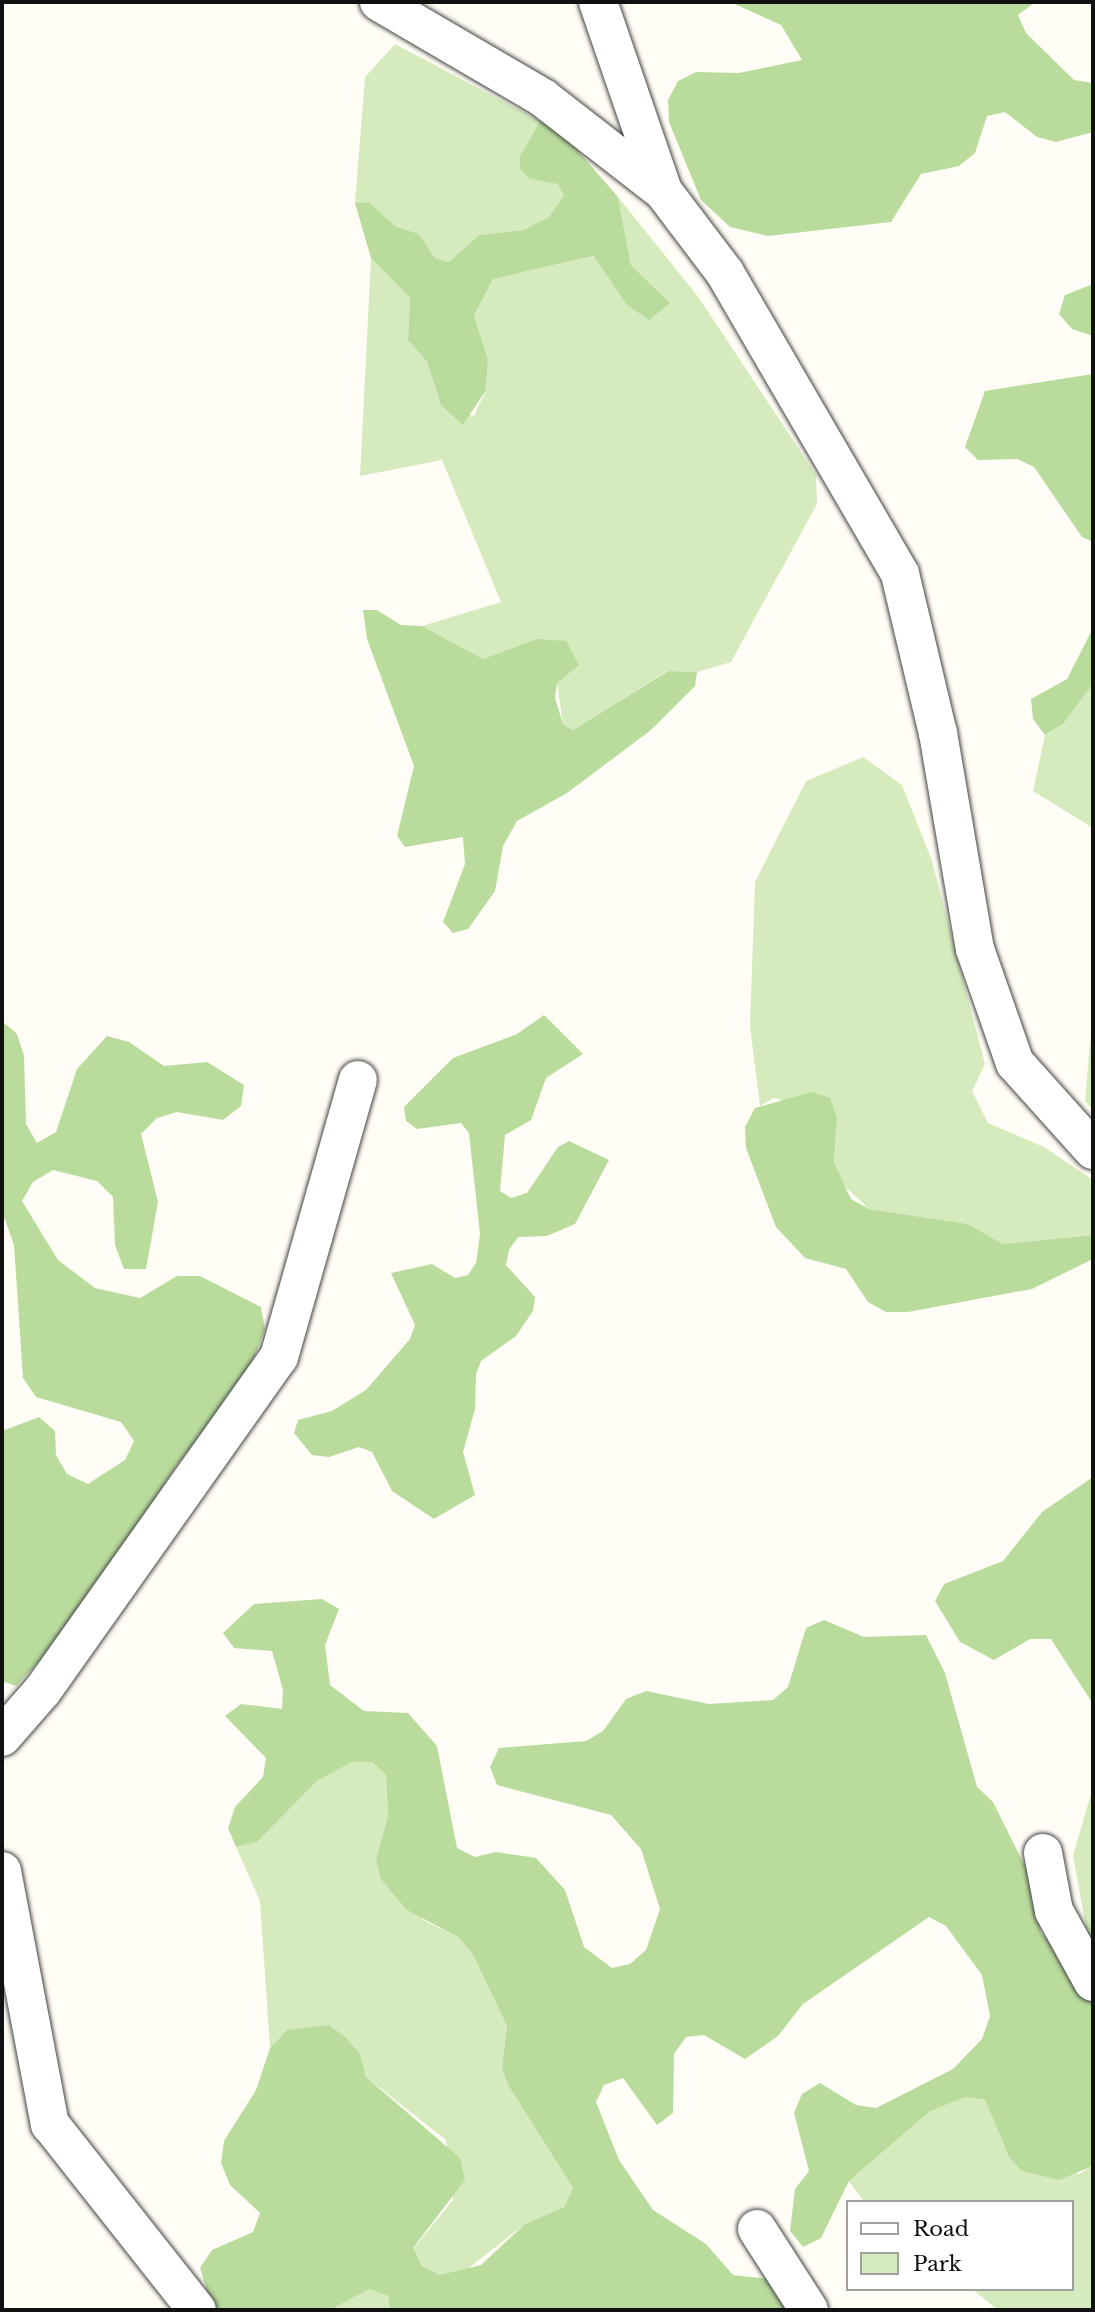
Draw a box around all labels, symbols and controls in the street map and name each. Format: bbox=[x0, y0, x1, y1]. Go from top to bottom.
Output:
legend bbox=[846, 2200, 1074, 2291]
text: Road bbox=[913, 2216, 969, 2242]
text: Park bbox=[913, 2251, 962, 2277]

